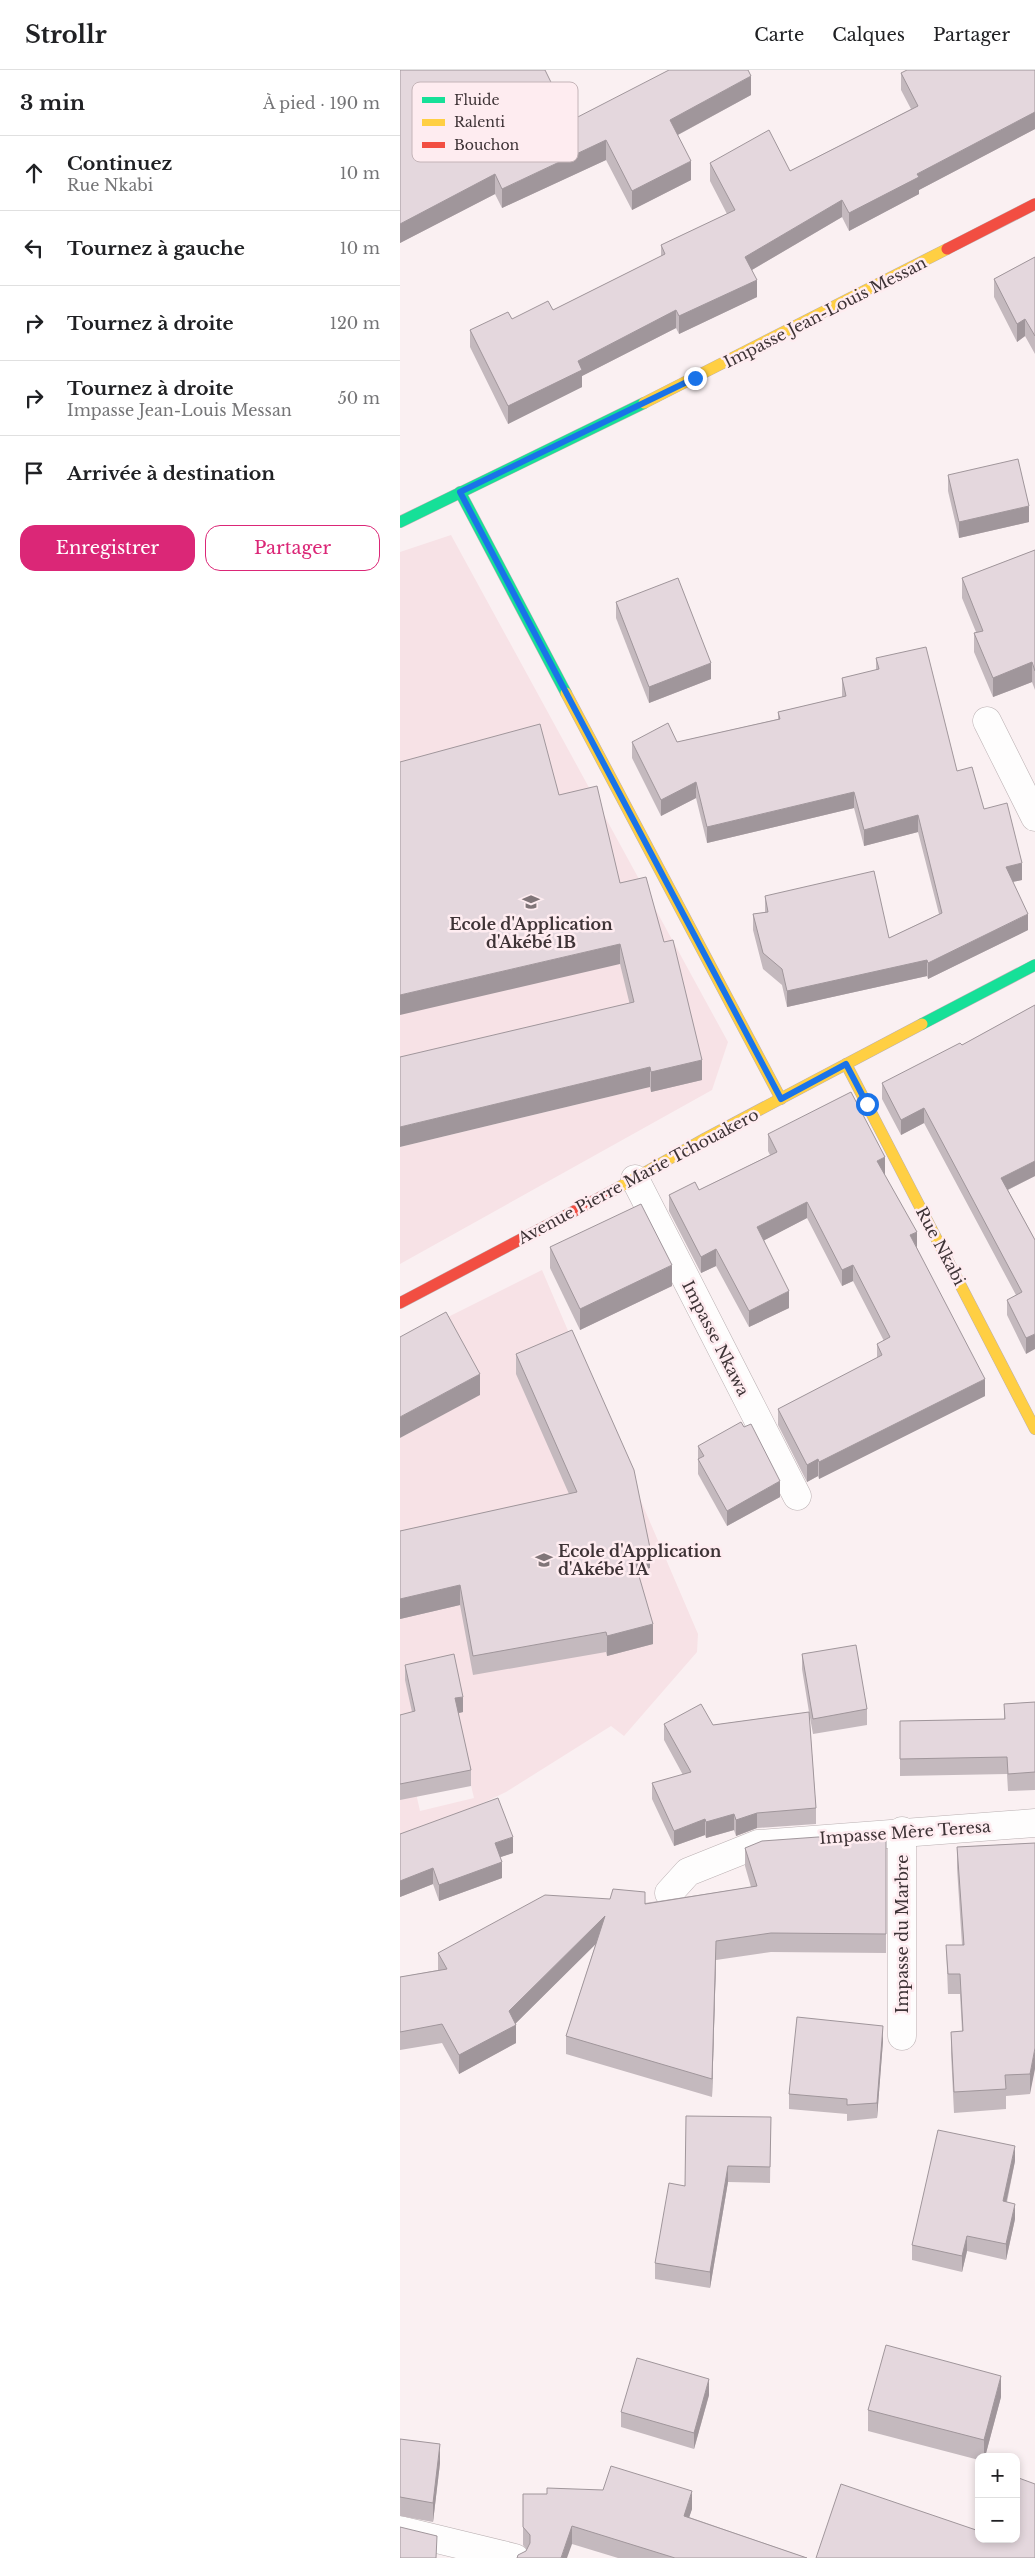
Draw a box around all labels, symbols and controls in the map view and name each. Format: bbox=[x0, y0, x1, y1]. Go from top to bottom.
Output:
text: Strollr bbox=[25, 20, 107, 49]
text: Carte bbox=[754, 24, 804, 46]
text: Calques bbox=[832, 24, 905, 46]
text: Partager bbox=[933, 24, 1010, 46]
legend bbox=[412, 82, 578, 162]
text: 3 min bbox=[20, 90, 85, 116]
text: Fluide bbox=[454, 91, 500, 109]
text: À pied · 190 m bbox=[263, 93, 380, 113]
text: Ralenti bbox=[454, 113, 505, 131]
text: Bouchon bbox=[454, 136, 520, 154]
text: Continuez bbox=[67, 152, 172, 175]
icon: ahead bbox=[20, 159, 48, 187]
text: 10 m bbox=[340, 163, 380, 183]
text: Rue Nkabi bbox=[67, 175, 153, 195]
icon: left bbox=[20, 234, 48, 262]
text: Tournez à gauche bbox=[67, 237, 245, 260]
text: 10 m bbox=[340, 238, 380, 258]
street label: Impasse Jean-Louis Messan bbox=[720, 252, 930, 372]
icon: right bbox=[20, 309, 48, 337]
text: Tournez à droite bbox=[67, 312, 234, 335]
text: 120 m bbox=[330, 313, 380, 333]
route end bbox=[684, 367, 707, 390]
text: Tournez à droite bbox=[67, 377, 234, 400]
icon: right bbox=[20, 384, 48, 412]
text: 50 m bbox=[338, 388, 380, 408]
text: Impasse Jean-Louis Messan bbox=[67, 400, 292, 420]
icon: arrive bbox=[20, 459, 48, 487]
text: Arrivée à destination bbox=[67, 462, 275, 485]
button: Enregistrer bbox=[20, 525, 195, 571]
button: Partager bbox=[205, 525, 380, 571]
school or university icon: Ecole d'Application d'Akébé 1B bbox=[521, 892, 541, 912]
place label: Ecole d'Application d'Akébé 1B bbox=[449, 914, 613, 952]
route start bbox=[856, 1093, 879, 1116]
street label: Avenue Pierre Marie Tchouakero bbox=[513, 1104, 762, 1249]
street label: Rue Nkabi bbox=[912, 1203, 970, 1289]
street label: Impasse Nkawa bbox=[678, 1277, 754, 1399]
place label: Ecole d'Application d'Akébé 1A bbox=[558, 1541, 722, 1579]
school or university icon: Ecole d'Application d'Akébé 1A bbox=[534, 1550, 554, 1570]
street label: Impasse Mère Teresa bbox=[819, 1816, 992, 1848]
street label: Impasse du Marbre bbox=[892, 1855, 912, 2013]
map controls bbox=[975, 2453, 1020, 2543]
button: + bbox=[975, 2453, 1020, 2498]
button: − bbox=[975, 2498, 1020, 2543]

